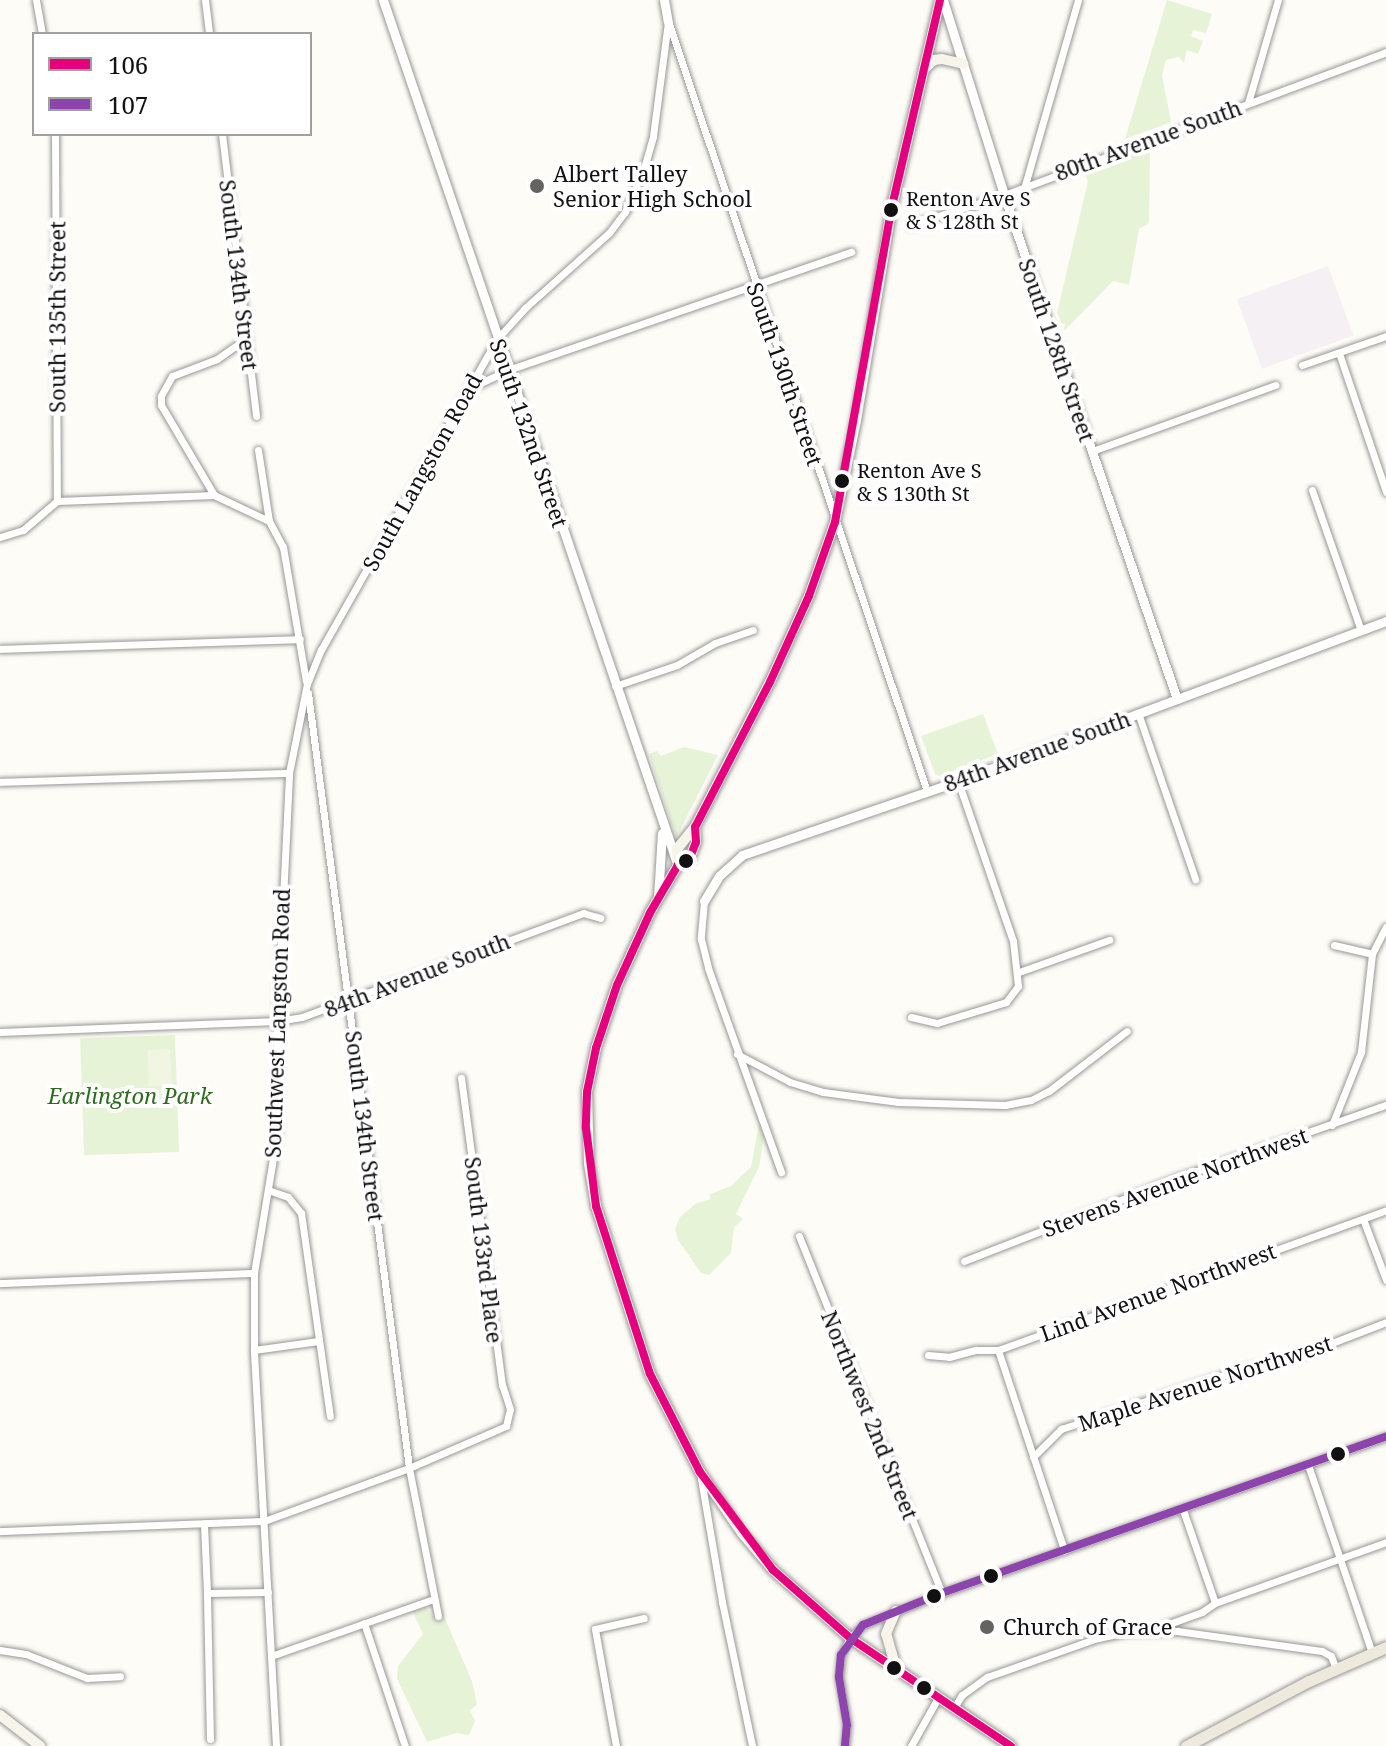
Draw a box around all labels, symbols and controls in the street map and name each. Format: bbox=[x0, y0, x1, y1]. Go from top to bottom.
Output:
legend bbox=[32, 32, 312, 136]
text: 106 bbox=[108, 48, 148, 81]
text: 107 bbox=[108, 88, 148, 121]
street label: 80th Avenue South bbox=[1051, 94, 1245, 186]
place label: Albert Talley Senior High School bbox=[553, 160, 752, 212]
marker: Albert Talley Senior High School bbox=[528, 177, 546, 195]
street label: South 134th Street bbox=[214, 178, 264, 372]
place label: Renton Ave S & S 128th St bbox=[906, 186, 1031, 233]
marker: Renton Ave S & S 128th St bbox=[883, 202, 899, 218]
street label: South 135th Street bbox=[44, 221, 70, 413]
street label: South 128th Street bbox=[1013, 255, 1101, 445]
street label: South 130th Street bbox=[741, 279, 829, 469]
street label: South 132nd Street bbox=[484, 335, 574, 531]
street label: South Langston Road bbox=[357, 369, 487, 575]
place label: Renton Ave S & S 130th St bbox=[857, 458, 982, 505]
marker: Renton Ave S & S 130th St bbox=[834, 473, 850, 489]
street label: 84th Avenue South bbox=[940, 705, 1134, 797]
unlabelled marker bbox=[678, 853, 694, 869]
street label: Southwest Langston Road bbox=[259, 888, 295, 1158]
street label: 84th Avenue South bbox=[320, 927, 514, 1023]
street label: South 134th Street bbox=[340, 1029, 390, 1223]
park label: Earlington Park bbox=[48, 1083, 212, 1109]
street label: Stevens Avenue Northwest bbox=[1039, 1122, 1311, 1242]
street label: South 133rd Place bbox=[459, 1155, 509, 1345]
street label: Lind Avenue Northwest bbox=[1037, 1237, 1279, 1347]
street label: Northwest 2nd Street bbox=[816, 1307, 924, 1523]
street label: Maple Avenue Northwest bbox=[1075, 1329, 1335, 1437]
unlabelled marker bbox=[1330, 1446, 1346, 1462]
unlabelled marker bbox=[983, 1568, 999, 1584]
unlabelled marker bbox=[926, 1588, 942, 1604]
place label: Church of Grace bbox=[1003, 1614, 1172, 1640]
marker: Church of Grace bbox=[978, 1618, 996, 1636]
unlabelled marker bbox=[886, 1660, 902, 1676]
unlabelled marker bbox=[916, 1680, 932, 1696]

